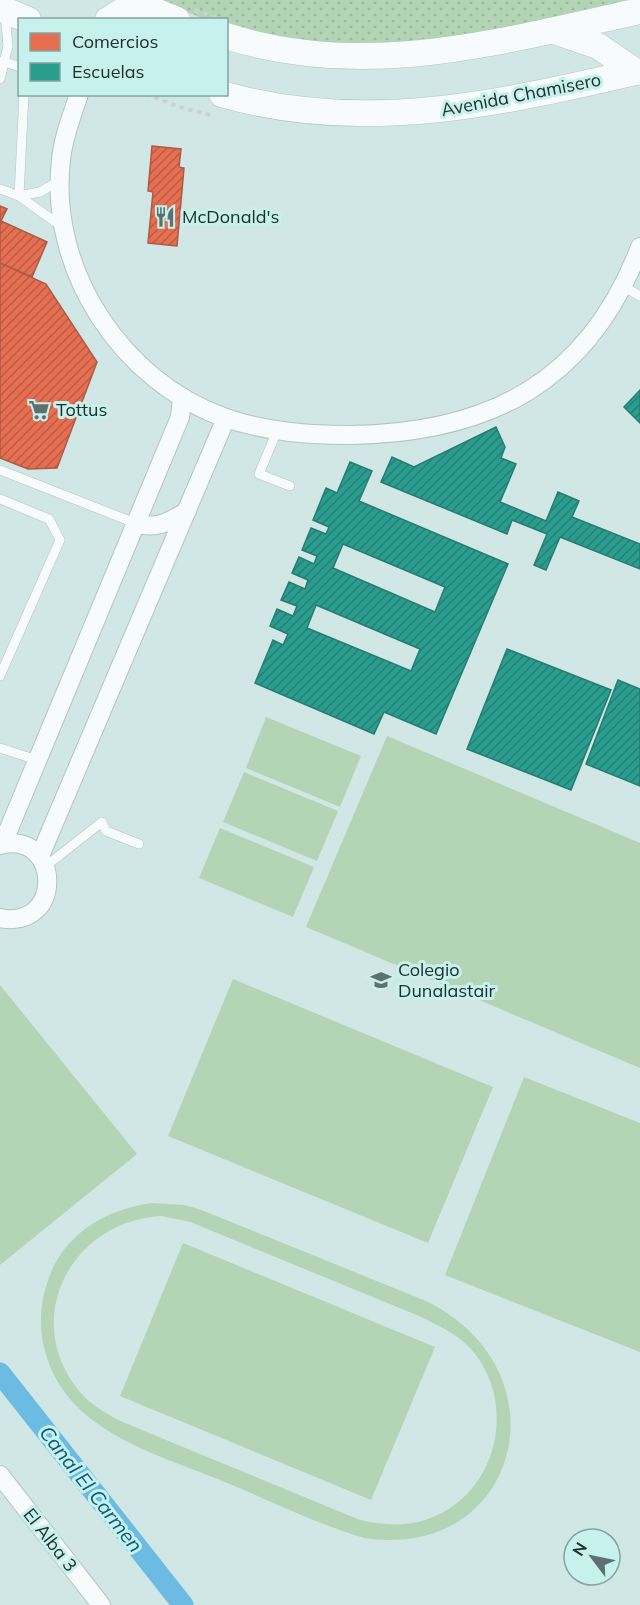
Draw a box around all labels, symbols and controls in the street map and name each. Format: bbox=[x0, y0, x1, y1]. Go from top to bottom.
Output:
legend bbox=[18, 18, 228, 96]
text: Comercios bbox=[72, 30, 158, 53]
text: Escuelas bbox=[72, 60, 145, 83]
street label: Avenida Chamisero bbox=[439, 68, 603, 121]
restaurant icon: McDonald's bbox=[153, 205, 177, 229]
place label: McDonald's bbox=[182, 205, 279, 228]
supermarket icon: Tottus bbox=[27, 398, 51, 422]
place label: Tottus bbox=[56, 398, 107, 421]
place label: Colegio Dunalastair bbox=[398, 958, 495, 1002]
school or university icon: Colegio Dunalastair bbox=[369, 968, 393, 992]
water label: Canal El Carmen bbox=[34, 1420, 149, 1557]
street label: El Alba 3 bbox=[18, 1503, 82, 1576]
north arrow bbox=[562, 1527, 622, 1587]
text: N bbox=[568, 1539, 591, 1559]

